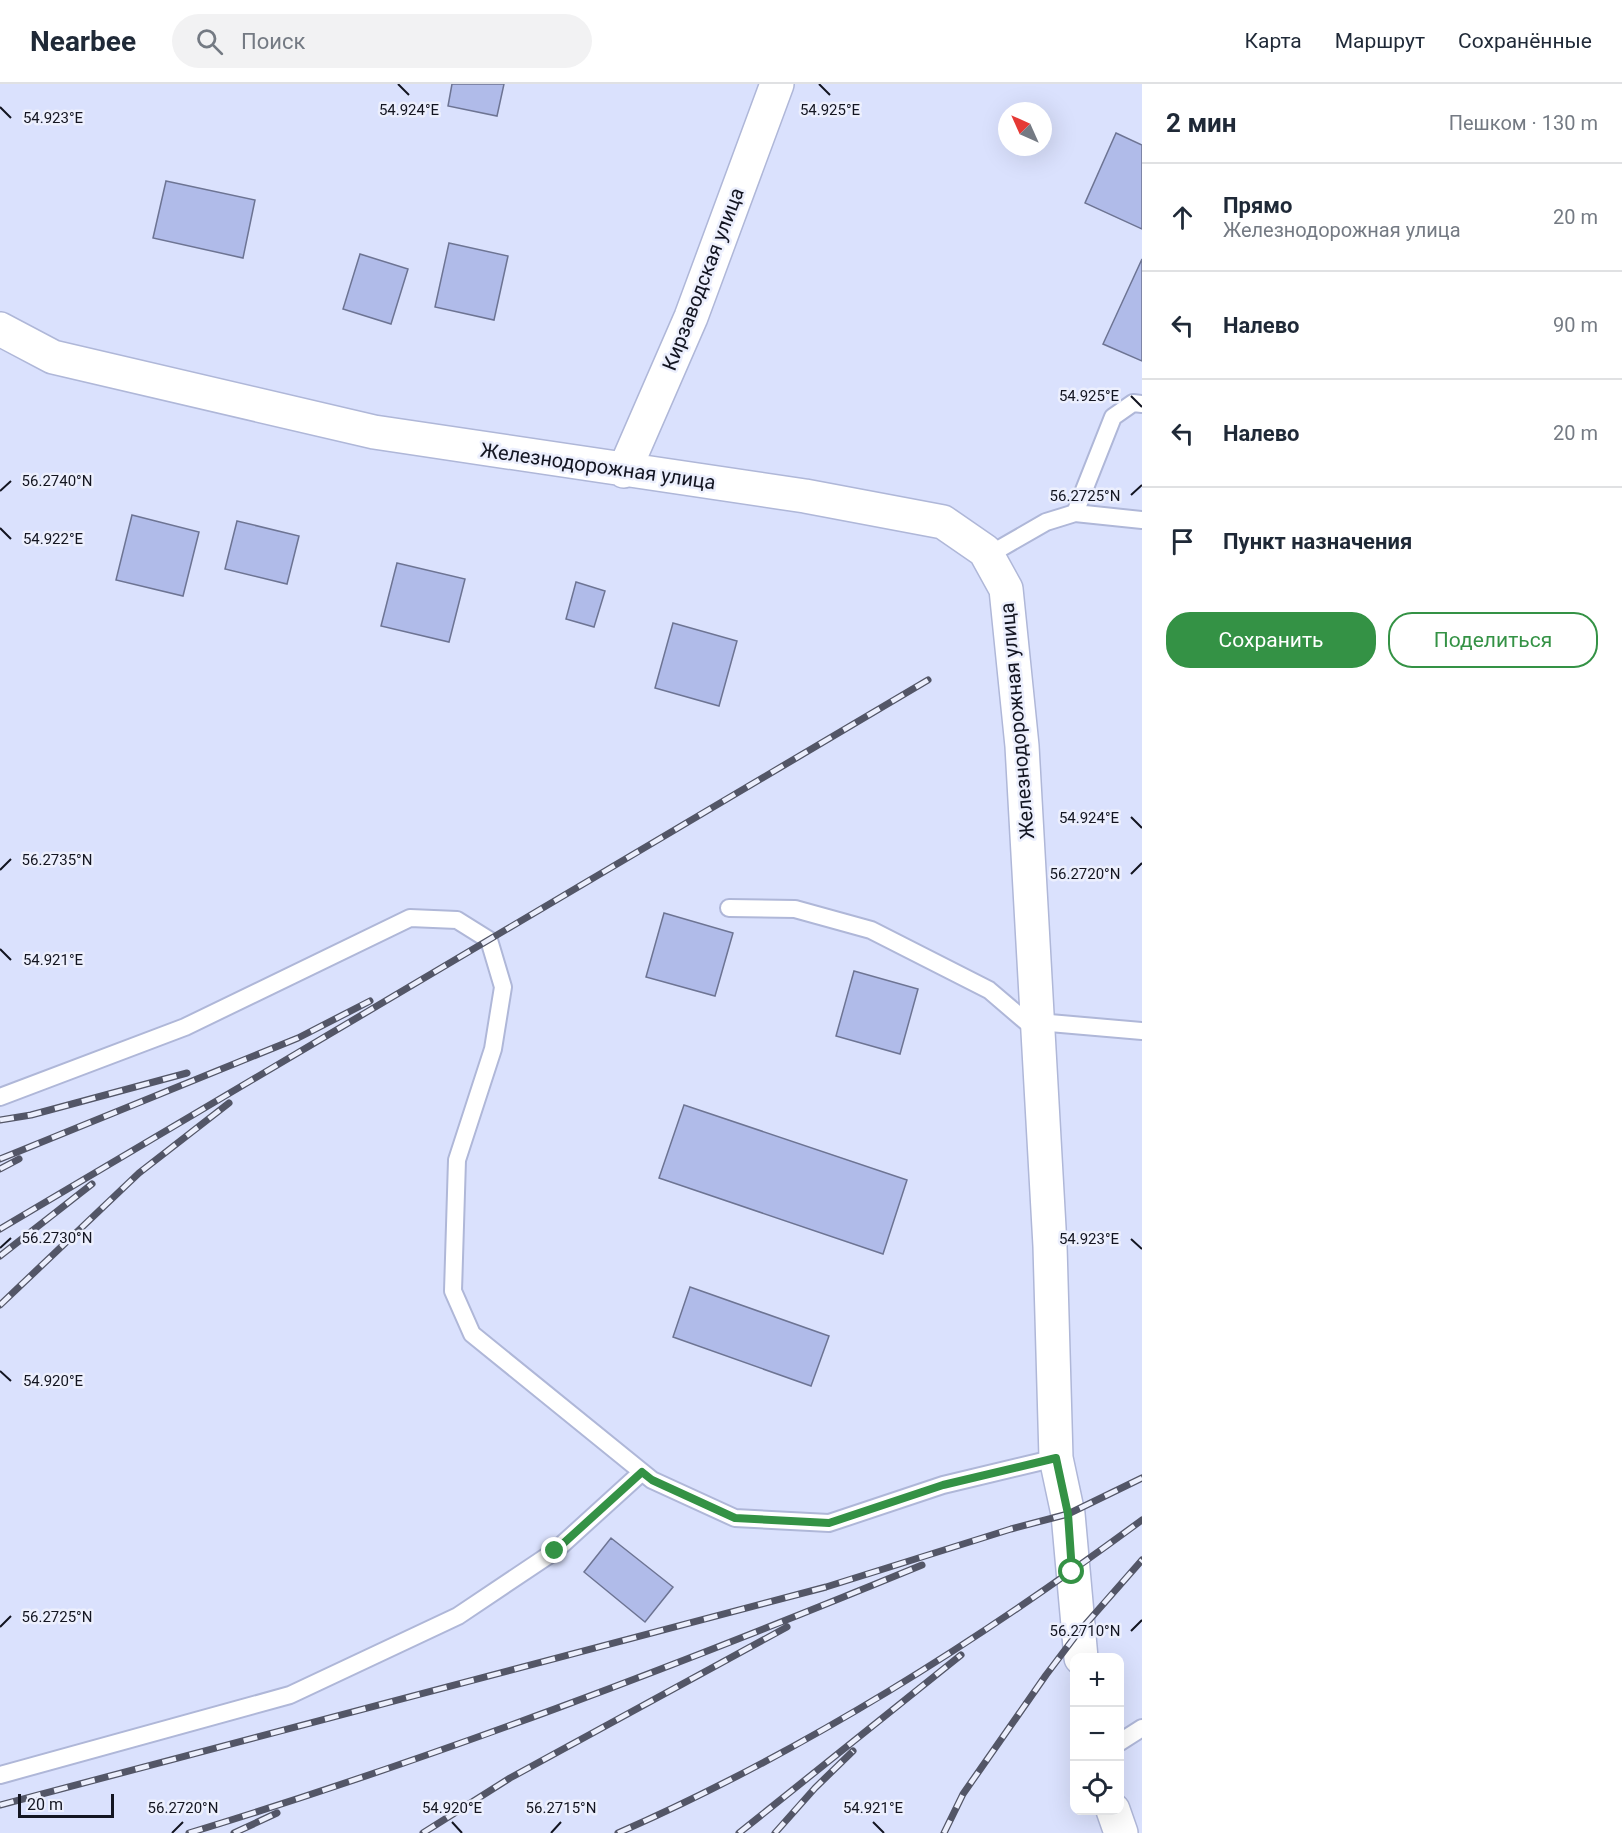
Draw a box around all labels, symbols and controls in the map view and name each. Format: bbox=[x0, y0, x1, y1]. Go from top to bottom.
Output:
search box bbox=[172, 14, 592, 68]
text: Nearbee bbox=[30, 25, 136, 58]
icon: search bbox=[193, 25, 226, 58]
text: Поиск bbox=[241, 29, 305, 54]
text: Карта bbox=[1245, 29, 1302, 53]
text: Маршрут bbox=[1335, 29, 1425, 53]
text: Сохранённые bbox=[1458, 29, 1592, 53]
text: 54.924°E bbox=[379, 101, 440, 119]
text: 54.925°E bbox=[800, 101, 861, 119]
north arrow bbox=[998, 102, 1052, 156]
text: 2 мин bbox=[1166, 108, 1237, 138]
text: 54.923°E bbox=[23, 109, 84, 127]
text: Пешком · 130 m bbox=[1449, 111, 1598, 135]
street label: Кирзаводская улица bbox=[657, 184, 749, 374]
text: Прямо bbox=[1223, 193, 1292, 218]
icon: ahead bbox=[1166, 201, 1199, 234]
text: 20 m bbox=[1553, 205, 1598, 229]
text: Железнодорожная улица bbox=[1223, 218, 1461, 242]
icon: left bbox=[1166, 309, 1199, 342]
text: Налево bbox=[1223, 313, 1300, 338]
text: 90 m bbox=[1553, 313, 1598, 337]
text: 54.925°E bbox=[1059, 387, 1120, 405]
icon: left bbox=[1166, 417, 1199, 450]
text: Налево bbox=[1223, 421, 1300, 446]
text: 20 m bbox=[1553, 421, 1598, 445]
street label: Железнодорожная улица bbox=[479, 438, 717, 494]
text: 56.2740°N bbox=[22, 472, 92, 490]
text: 56.2725°N bbox=[1050, 487, 1120, 505]
icon: arrive bbox=[1166, 525, 1199, 558]
text: Пункт назначения bbox=[1223, 529, 1412, 554]
text: 54.922°E bbox=[23, 530, 84, 548]
street label: Железнодорожная улица bbox=[995, 602, 1039, 840]
button: Сохранить bbox=[1166, 612, 1376, 668]
button: Поделиться bbox=[1388, 612, 1598, 668]
text: 54.924°E bbox=[1059, 809, 1120, 827]
text: 56.2735°N bbox=[22, 851, 92, 869]
text: 56.2720°N bbox=[1050, 865, 1120, 883]
text: 54.921°E bbox=[23, 951, 84, 969]
text: 56.2730°N bbox=[22, 1229, 92, 1247]
text: 54.923°E bbox=[1059, 1230, 1120, 1248]
text: 54.920°E bbox=[23, 1372, 84, 1390]
route end bbox=[541, 1537, 567, 1563]
route start bbox=[1058, 1558, 1084, 1584]
text: 56.2725°N bbox=[22, 1608, 92, 1626]
text: 56.2710°N bbox=[1050, 1622, 1120, 1640]
map controls bbox=[1070, 1653, 1124, 1815]
button: + bbox=[1070, 1653, 1124, 1707]
button: − bbox=[1070, 1707, 1124, 1761]
button: locate bbox=[1070, 1761, 1124, 1815]
scale bar bbox=[18, 1791, 114, 1818]
text: 20 m bbox=[27, 1795, 63, 1814]
text: 56.2720°N bbox=[148, 1799, 218, 1817]
text: 54.920°E bbox=[422, 1799, 483, 1817]
text: 56.2715°N bbox=[526, 1799, 596, 1817]
text: 54.921°E bbox=[843, 1799, 904, 1817]

